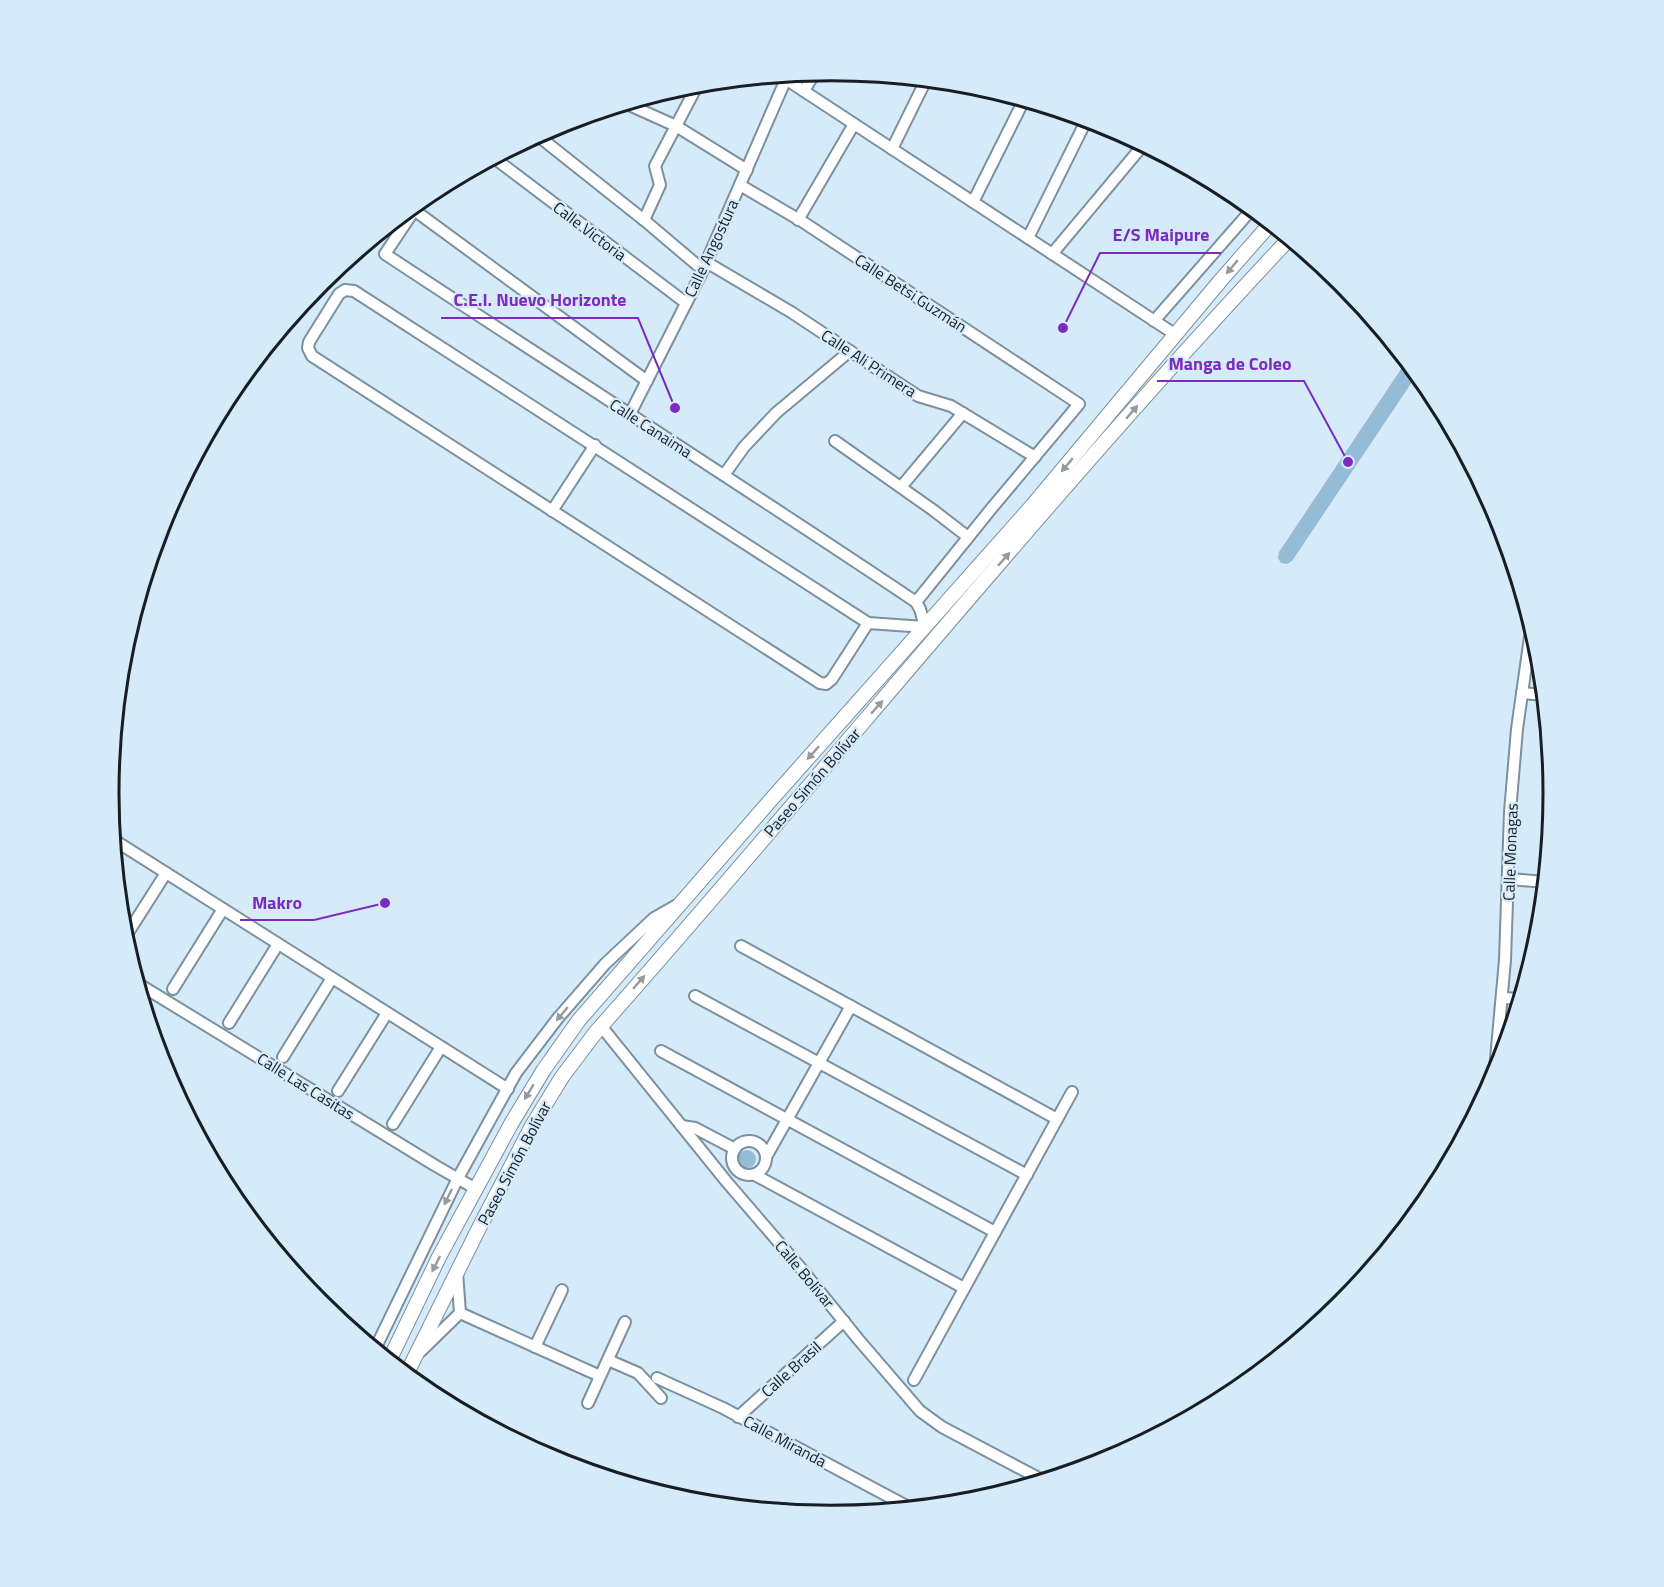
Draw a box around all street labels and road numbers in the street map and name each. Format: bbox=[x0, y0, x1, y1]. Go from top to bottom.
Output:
street label: Calle Victoria bbox=[548, 195, 632, 267]
street label: Calle Angostura bbox=[678, 195, 744, 301]
street label: Calle Betsi Guzmán bbox=[850, 248, 972, 338]
street label: Calle Ali Primera bbox=[817, 323, 921, 403]
street label: Calle Canaima bbox=[605, 392, 697, 464]
street label: Paseo Simón Bolívar bbox=[758, 722, 867, 842]
street label: Calle Monagas bbox=[1496, 803, 1524, 901]
street label: Calle Las Casitas bbox=[253, 1046, 359, 1126]
street label: Paseo Simón Bolívar bbox=[471, 1096, 557, 1229]
street label: Calle Bolívar bbox=[769, 1235, 841, 1314]
street label: Calle Brasil bbox=[756, 1335, 826, 1403]
street label: Calle Miranda bbox=[739, 1409, 831, 1473]

